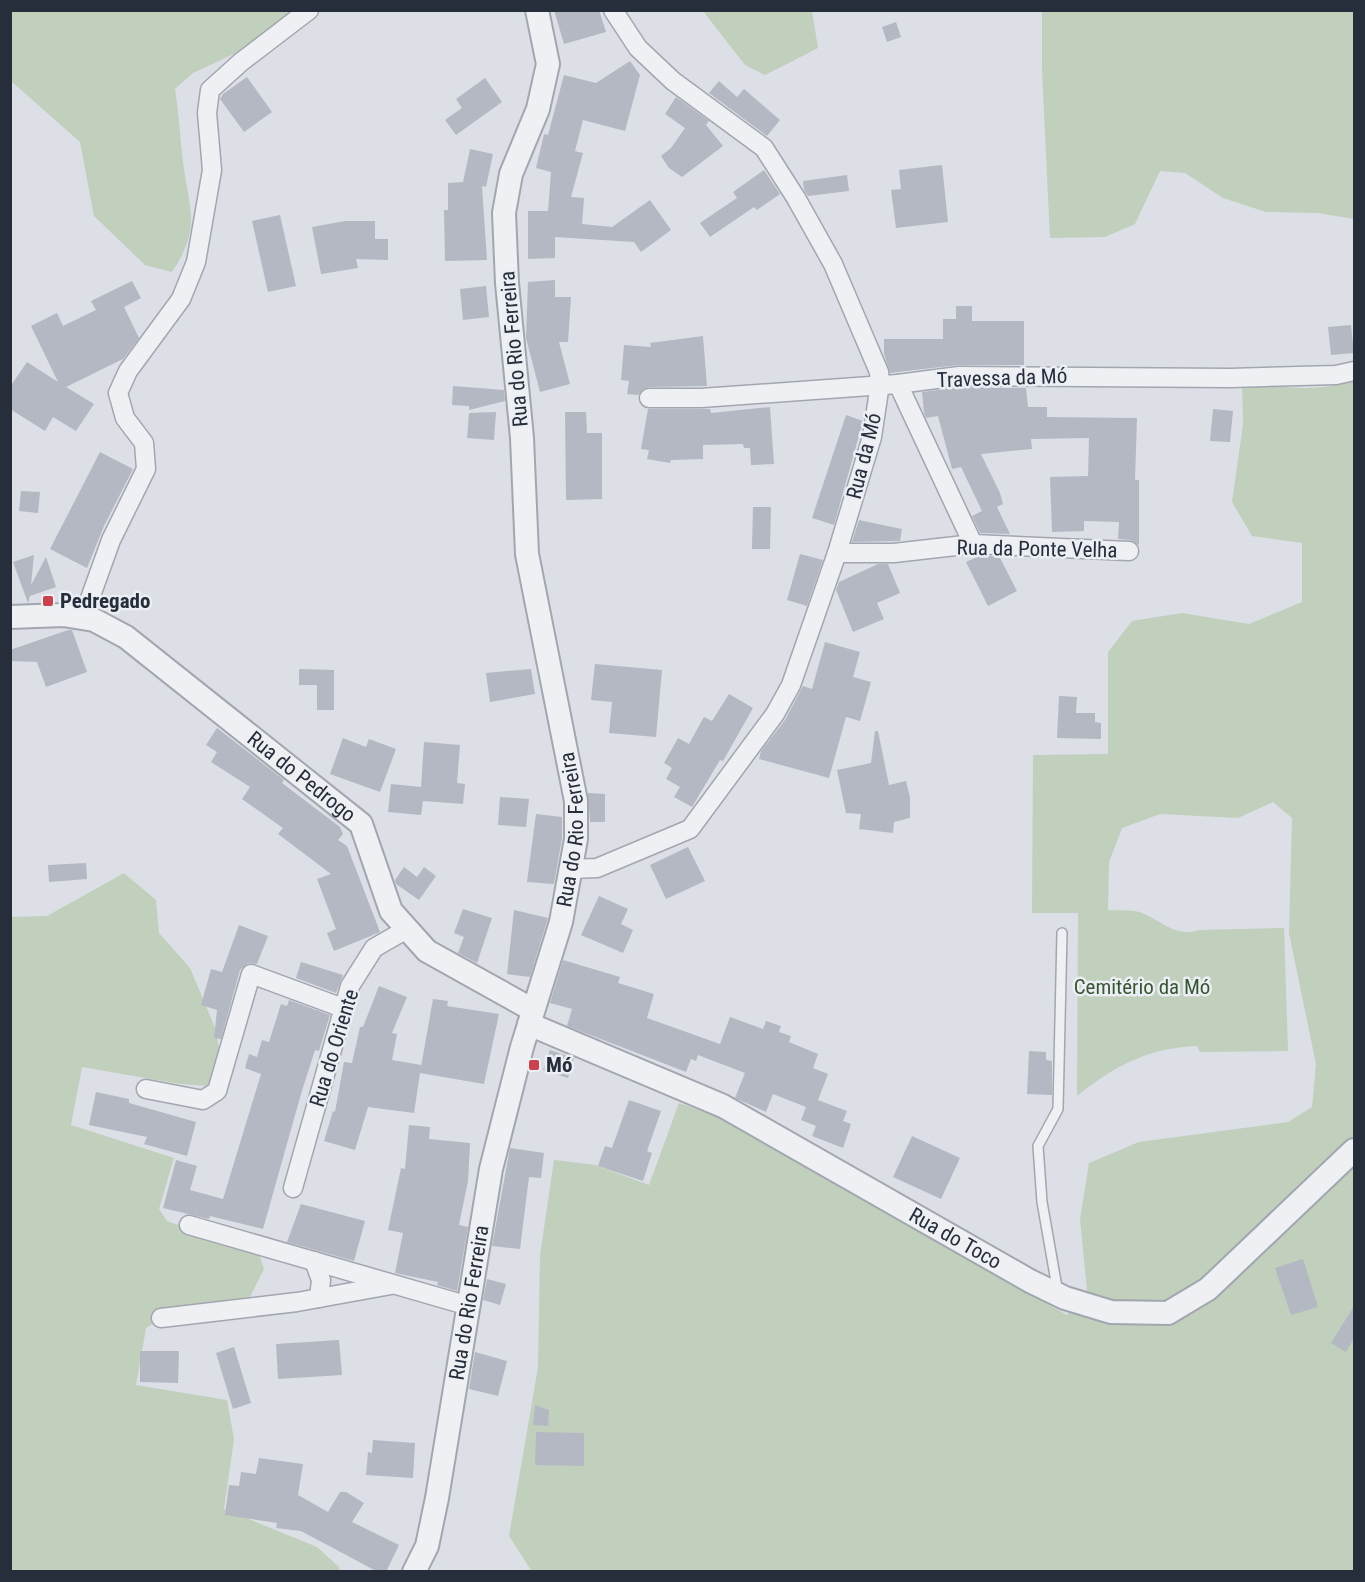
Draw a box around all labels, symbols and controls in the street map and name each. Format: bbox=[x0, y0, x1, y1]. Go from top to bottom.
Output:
street label: Rua do Rio Ferreira bbox=[495, 270, 533, 428]
street label: Travessa da Mó bbox=[936, 364, 1068, 392]
street label: Rua da Mó bbox=[842, 410, 886, 502]
street label: Rua da Ponte Velha bbox=[956, 536, 1118, 562]
place label: Pedregado bbox=[60, 589, 150, 613]
marker: Pedregado bbox=[41, 594, 55, 608]
street label: Rua do Pedrogo bbox=[243, 726, 360, 827]
street label: Rua do Rio Ferreira bbox=[552, 750, 589, 909]
park label: Cemitério da Mó bbox=[1074, 975, 1210, 999]
street label: Rua do Oriente bbox=[305, 986, 363, 1110]
place label: Mó bbox=[546, 1053, 572, 1077]
marker: Mó bbox=[527, 1058, 541, 1072]
street label: Rua do Toco bbox=[905, 1203, 1006, 1274]
street label: Rua do Rio Ferreira bbox=[445, 1224, 494, 1382]

